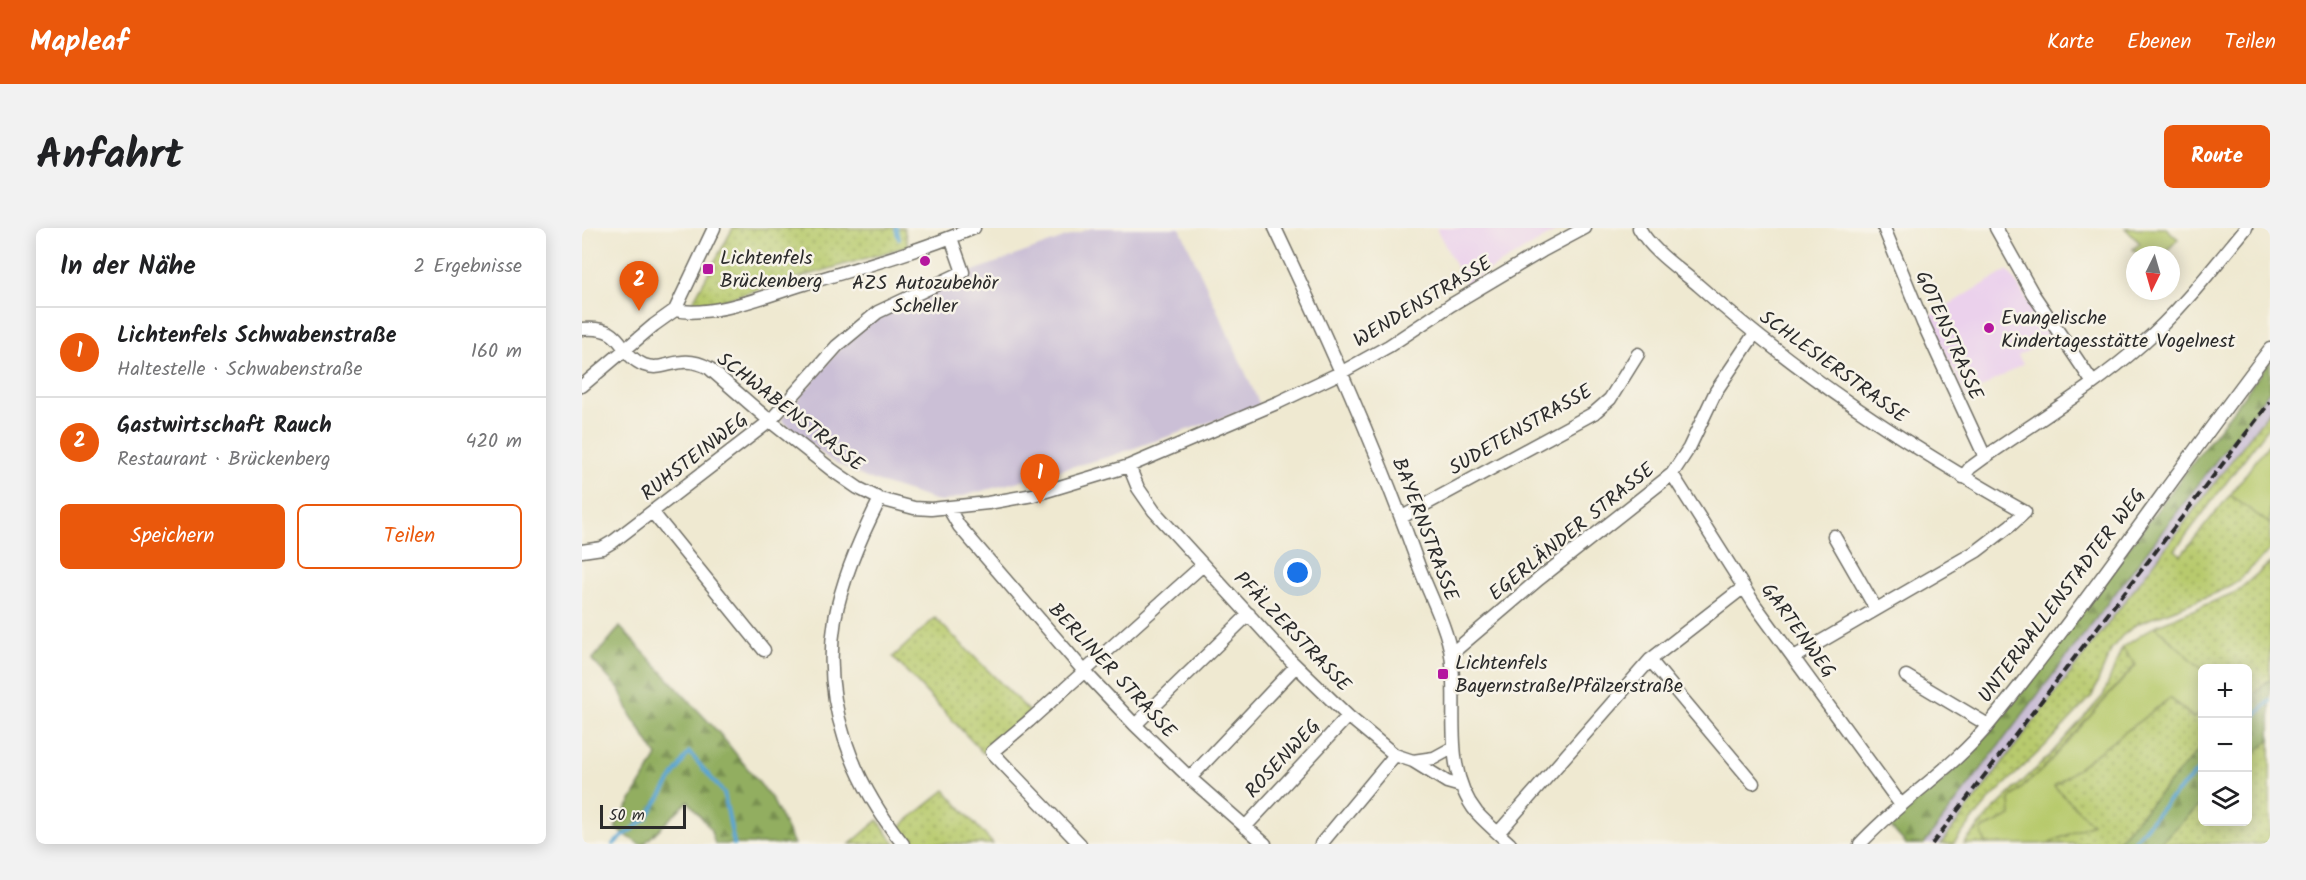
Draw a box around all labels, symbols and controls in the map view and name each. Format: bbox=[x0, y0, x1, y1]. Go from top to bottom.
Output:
text: Mapleaf bbox=[30, 20, 128, 65]
text: Karte bbox=[2047, 26, 2094, 59]
text: Ebenen bbox=[2127, 26, 2192, 59]
text: Teilen bbox=[2225, 26, 2276, 59]
text: Anfahrt bbox=[36, 123, 183, 190]
button: Route bbox=[2164, 125, 2270, 188]
place label: Lichtenfels Brückenberg bbox=[720, 243, 823, 298]
text: In der Nähe bbox=[60, 246, 196, 288]
north arrow bbox=[2126, 246, 2180, 300]
street label: WENDENSTRASSE bbox=[1347, 248, 1500, 357]
text: 2 Ergebnisse bbox=[414, 251, 522, 283]
marker: AZS Autozubehör Scheller bbox=[918, 254, 932, 268]
pin: 2 bbox=[620, 262, 658, 311]
marker: Lichtenfels Brückenberg bbox=[701, 262, 715, 276]
street label: GOTENSTRASSE bbox=[1905, 266, 1991, 407]
place label: AZS Autozubehör Scheller bbox=[852, 268, 999, 323]
street label: SCHLESIERSTRASSE bbox=[1752, 303, 1915, 433]
place label: Evangelische Kindertagesstätte Vogelnest bbox=[2001, 303, 2235, 358]
text: Lichtenfels Schwabenstraße bbox=[117, 319, 396, 354]
marker: Evangelische Kindertagesstätte Vogelnest bbox=[1982, 321, 1996, 335]
text: 1 bbox=[76, 336, 83, 368]
text: 160 m bbox=[471, 336, 522, 368]
street label: SCHWABENSTRASSE bbox=[709, 345, 872, 481]
text: Haltestelle · Schwabenstraße bbox=[117, 354, 362, 386]
street label: SUDETENSTRASSE bbox=[1443, 376, 1600, 485]
street label: RUHSTEINWEG bbox=[634, 405, 756, 510]
text: Gastwirtschaft Rauch bbox=[117, 409, 332, 444]
text: 2 bbox=[74, 426, 85, 458]
text: 420 m bbox=[465, 426, 522, 458]
text: Restaurant · Brückenberg bbox=[117, 444, 331, 476]
street label: BAYERNSTRASSE bbox=[1382, 453, 1467, 607]
pin: 1 bbox=[1020, 454, 1060, 504]
street label: EGERLÄNDER STRASSE bbox=[1482, 454, 1664, 610]
street label: UNTERWALLENSTADTER WEG bbox=[1971, 482, 2154, 711]
button: Speichern bbox=[60, 504, 285, 569]
button: Teilen bbox=[297, 504, 522, 569]
your location bbox=[1283, 558, 1312, 587]
street label: PFÄLZERSTRASSE bbox=[1225, 564, 1359, 701]
street label: GARTENWEG bbox=[1752, 577, 1843, 686]
street label: BERLINER STRASSE bbox=[1040, 596, 1184, 748]
place label: Lichtenfels Bayernstraße/Pfälzerstraße bbox=[1455, 648, 1683, 703]
map controls bbox=[2198, 664, 2252, 826]
button: + bbox=[2198, 664, 2252, 718]
marker: Lichtenfels Bayernstraße/Pfälzerstraße bbox=[1436, 667, 1450, 681]
street label: ROSENWEG bbox=[1238, 712, 1329, 807]
button: − bbox=[2198, 718, 2252, 772]
button: layers bbox=[2198, 772, 2252, 826]
scale bar bbox=[600, 802, 686, 830]
text: 50 m bbox=[609, 803, 645, 828]

